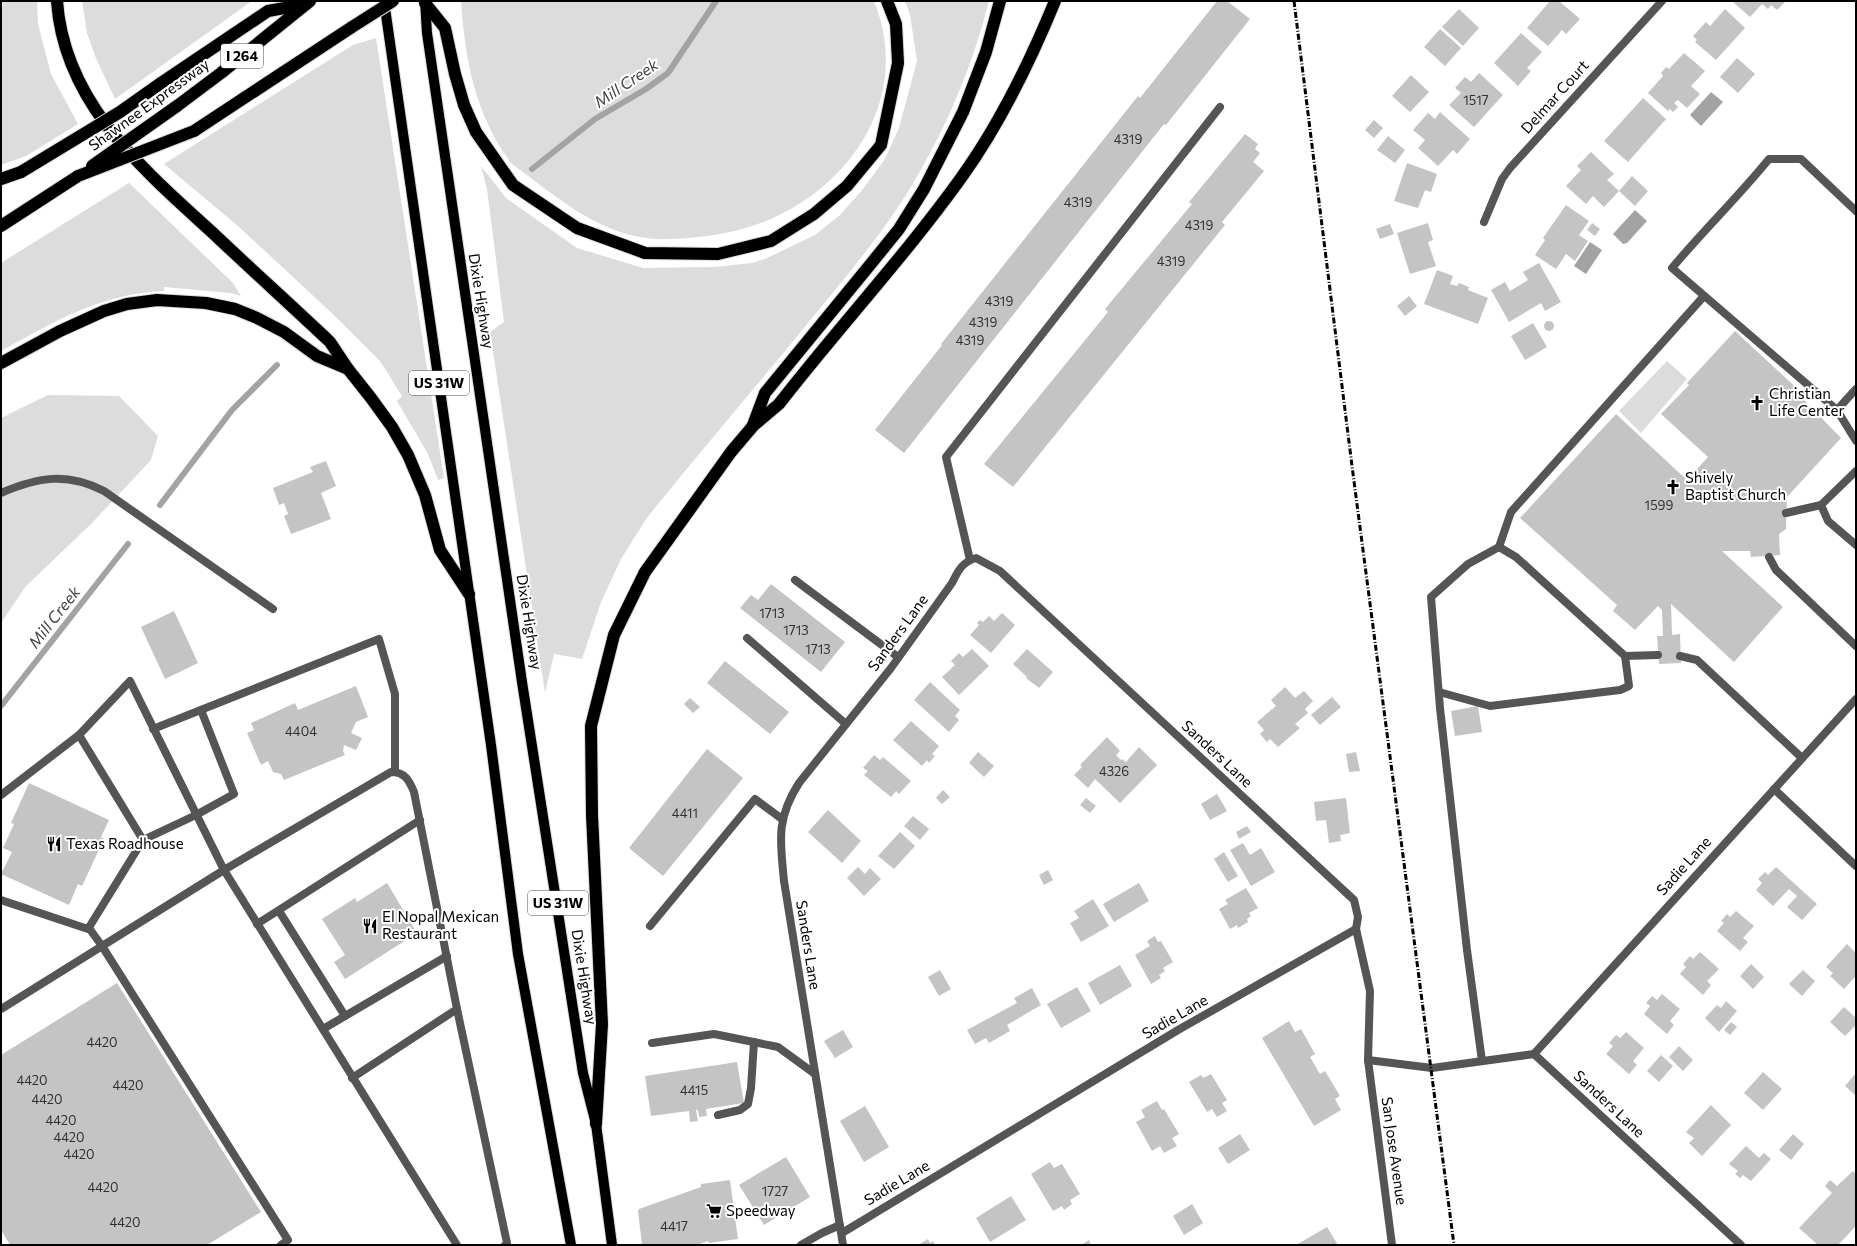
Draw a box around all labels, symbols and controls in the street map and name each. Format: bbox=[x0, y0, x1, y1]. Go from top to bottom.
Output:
road number: I 264 bbox=[221, 44, 263, 68]
street label: Shawnee Expressway bbox=[85, 54, 212, 154]
water label: Mill Creek bbox=[590, 54, 662, 111]
street label: Delmar Court bbox=[1517, 56, 1592, 137]
house number: 1517 bbox=[1463, 92, 1489, 108]
house number: 4319 bbox=[1114, 131, 1142, 147]
house number: 4319 bbox=[1064, 194, 1092, 210]
house number: 4319 bbox=[1185, 217, 1213, 233]
street label: Dixie Highway bbox=[466, 252, 498, 350]
house number: 4319 bbox=[1157, 253, 1185, 269]
house number: 4319 bbox=[985, 293, 1013, 309]
house number: 4319 bbox=[969, 314, 997, 330]
house number: 4319 bbox=[956, 332, 984, 348]
road number: US 31W bbox=[409, 371, 469, 395]
place label: Christian Life Center bbox=[1769, 384, 1845, 419]
church icon: Christian Life Center bbox=[1748, 394, 1766, 412]
place label: Shively Baptist Church bbox=[1685, 468, 1786, 503]
church icon: Shively Baptist Church bbox=[1664, 478, 1682, 496]
house number: 1599 bbox=[1645, 497, 1674, 513]
street label: Dixie Highway bbox=[514, 573, 546, 671]
water label: Mill Creek bbox=[24, 582, 84, 651]
street label: Sanders Lane bbox=[863, 591, 931, 674]
house number: 1713 bbox=[759, 605, 785, 621]
house number: 1713 bbox=[783, 622, 809, 638]
house number: 1713 bbox=[805, 641, 831, 657]
street label: Sanders Lane bbox=[1179, 716, 1257, 791]
house number: 4404 bbox=[285, 723, 317, 739]
house number: 4326 bbox=[1099, 763, 1129, 779]
house number: 4411 bbox=[672, 805, 698, 821]
street label: Sadie Lane bbox=[1652, 832, 1714, 898]
place label: Texas Roadhouse bbox=[66, 834, 184, 852]
restaurant icon: Texas Roadhouse bbox=[45, 835, 63, 853]
road number: US 31W bbox=[528, 891, 588, 915]
street label: Sanders Lane bbox=[793, 899, 825, 991]
place label: El Nopal Mexican Restaurant bbox=[382, 907, 499, 942]
restaurant icon: El Nopal Mexican Restaurant bbox=[361, 917, 379, 935]
street label: Dixie Highway bbox=[569, 928, 601, 1026]
street label: Sadie Lane bbox=[1138, 990, 1211, 1042]
house number: 4420 bbox=[86, 1034, 118, 1050]
street label: Sanders Lane bbox=[1571, 1066, 1649, 1141]
house number: 4420 bbox=[16, 1072, 48, 1088]
house number: 4420 bbox=[112, 1077, 144, 1093]
house number: 4415 bbox=[680, 1082, 708, 1098]
house number: 4420 bbox=[31, 1091, 63, 1107]
street label: San Jose Avenue bbox=[1378, 1096, 1411, 1206]
house number: 4420 bbox=[45, 1112, 77, 1128]
house number: 4420 bbox=[53, 1129, 85, 1145]
house number: 4420 bbox=[63, 1146, 95, 1162]
street label: Sadie Lane bbox=[861, 1156, 932, 1209]
house number: 4420 bbox=[87, 1179, 119, 1195]
house number: 1727 bbox=[762, 1183, 788, 1199]
place label: Speedway bbox=[726, 1201, 796, 1219]
supermarket icon: Speedway bbox=[705, 1202, 723, 1220]
house number: 4420 bbox=[109, 1214, 141, 1230]
house number: 4417 bbox=[660, 1218, 688, 1234]

